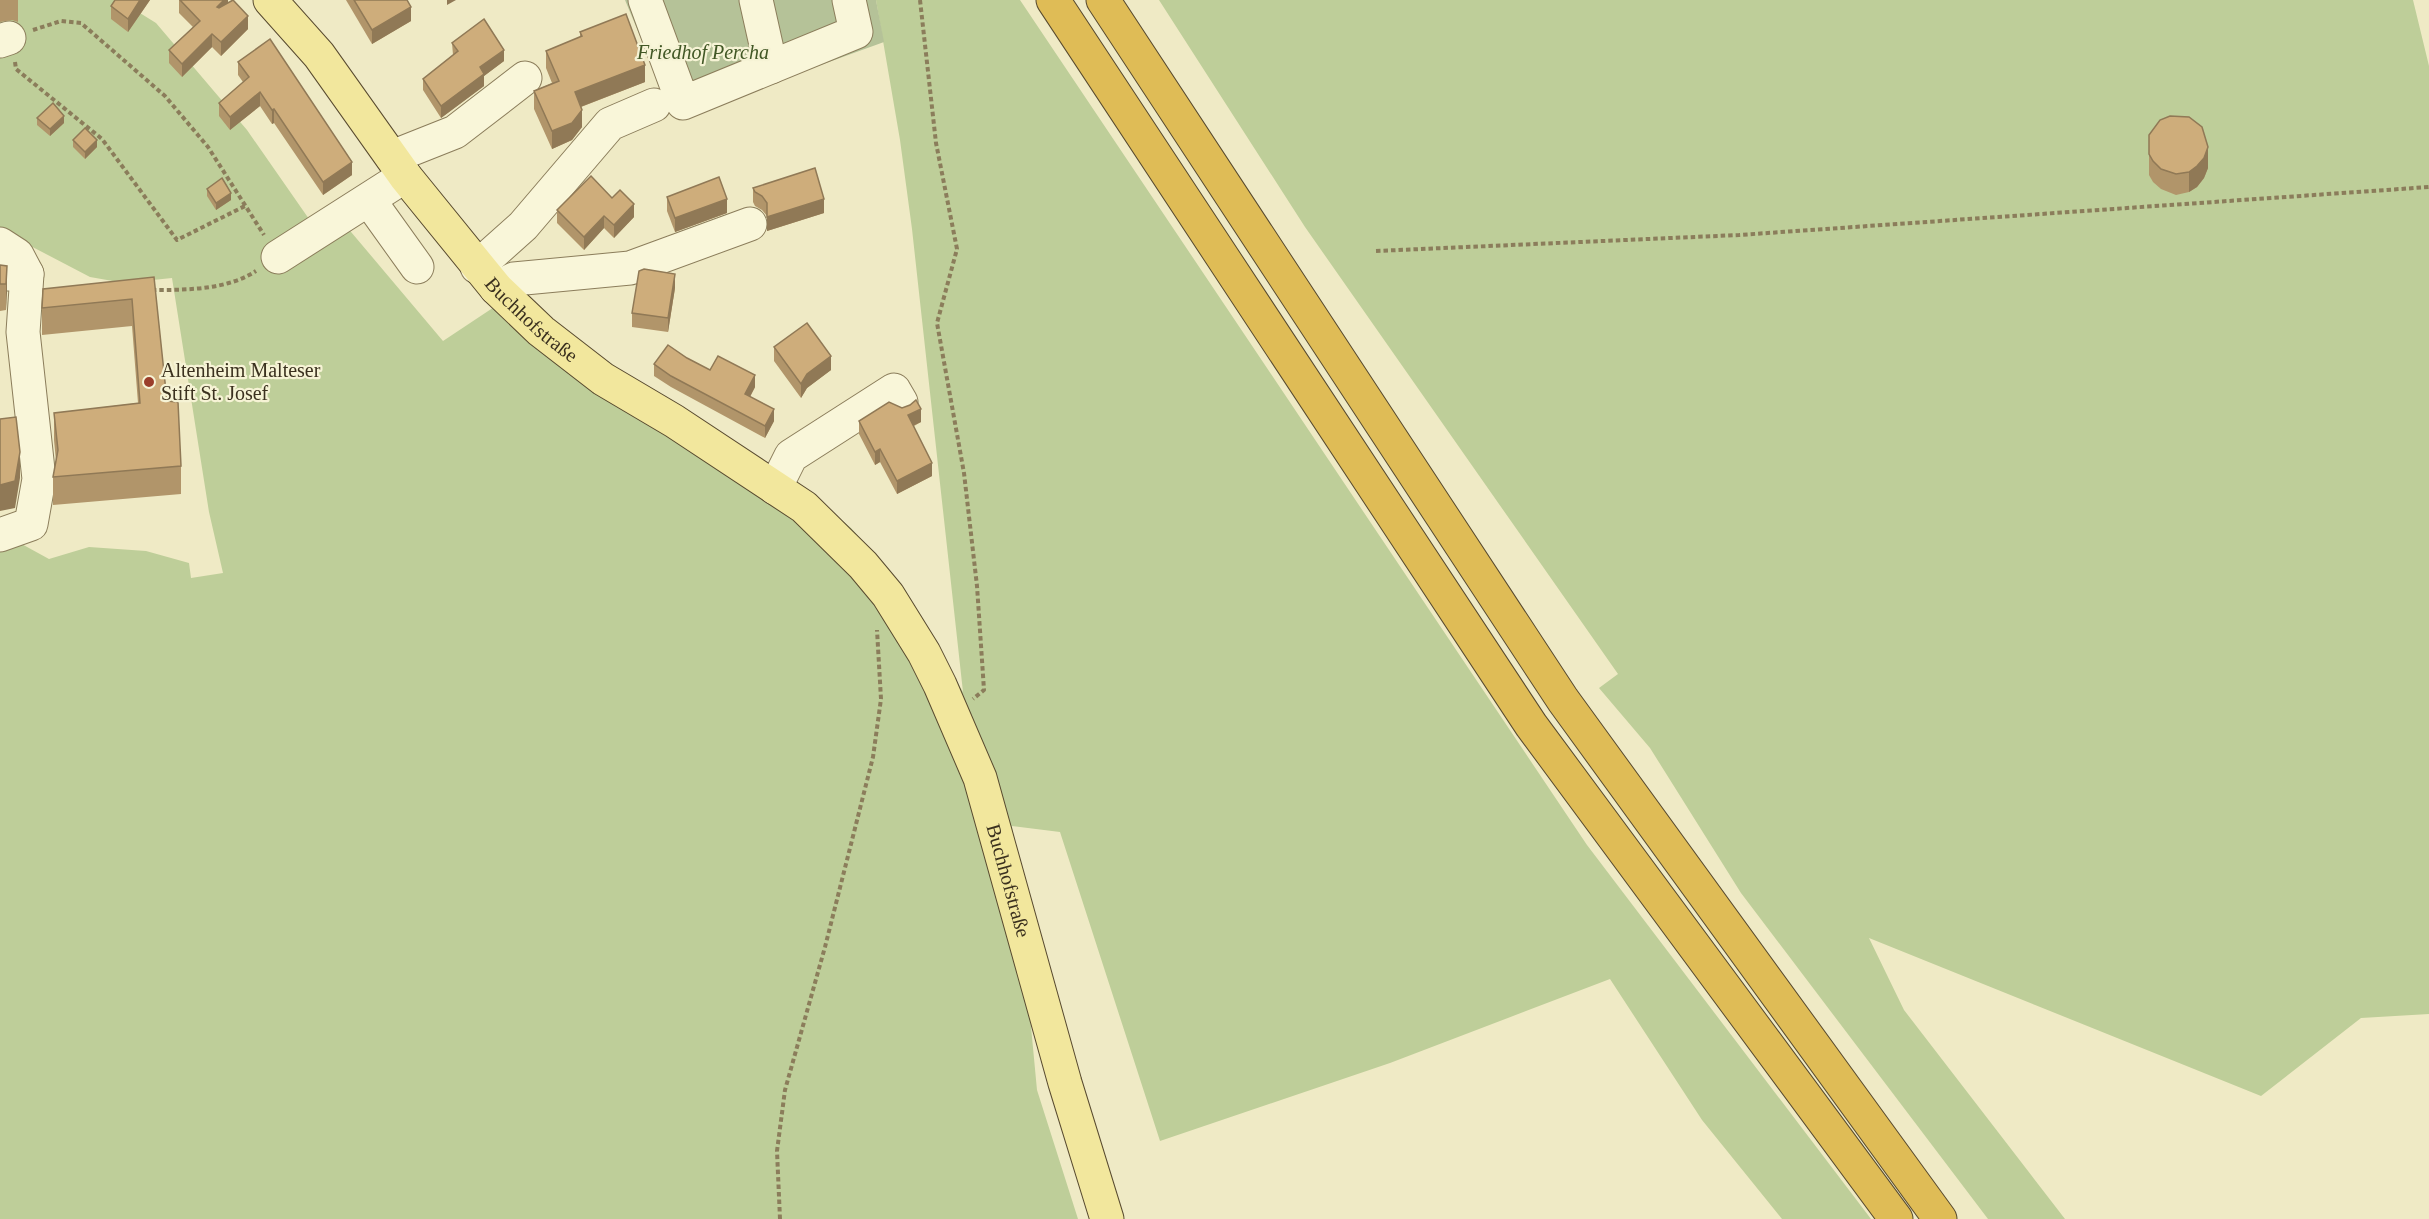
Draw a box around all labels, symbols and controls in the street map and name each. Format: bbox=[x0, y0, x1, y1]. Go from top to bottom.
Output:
park label: Friedhof Percha bbox=[636, 41, 769, 64]
street label: Buchhofstraße bbox=[481, 273, 582, 367]
place label: Altenheim Malteser Stift St. Josef bbox=[161, 359, 321, 404]
marker: Altenheim Malteser Stift St. Josef bbox=[142, 375, 156, 389]
street label: Buchhofstraße bbox=[982, 821, 1035, 940]

